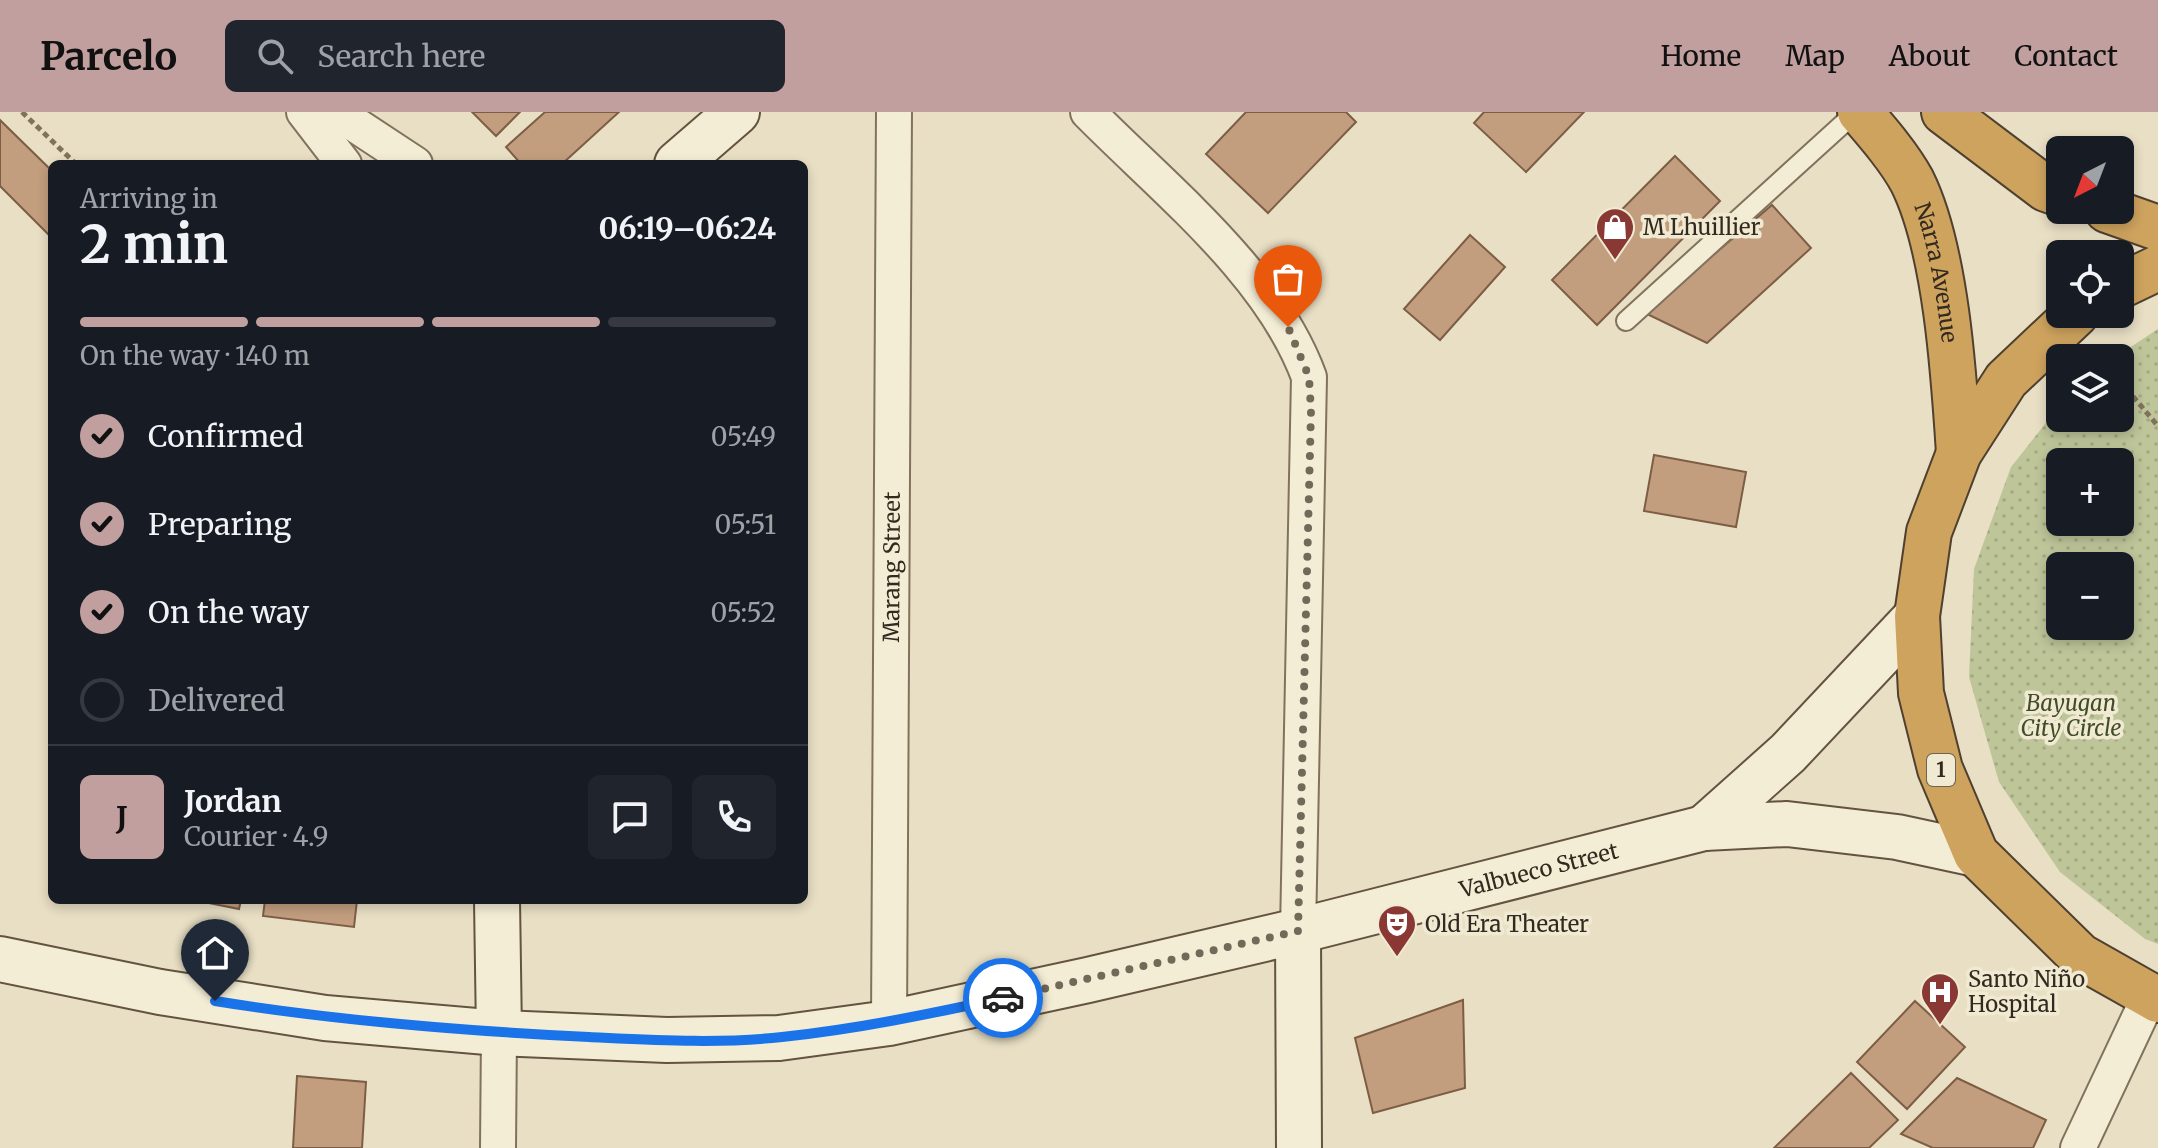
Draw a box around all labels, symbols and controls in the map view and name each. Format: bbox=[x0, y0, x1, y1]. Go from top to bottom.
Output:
search box bbox=[225, 20, 785, 92]
text: Parcelo bbox=[40, 33, 177, 80]
icon: search bbox=[253, 34, 297, 78]
text: Search here bbox=[317, 37, 485, 75]
text: Home bbox=[1660, 38, 1741, 74]
text: Map bbox=[1785, 38, 1845, 74]
text: About bbox=[1889, 38, 1970, 74]
text: Contact bbox=[2014, 38, 2118, 74]
north arrow bbox=[2046, 136, 2134, 224]
map controls bbox=[2046, 136, 2134, 640]
text: Arriving in bbox=[80, 182, 218, 215]
street label: Narra Avenue bbox=[1908, 199, 1964, 344]
shop icon: M Lhuillier bbox=[1594, 206, 1636, 261]
text: 06:19–06:24 bbox=[599, 209, 776, 247]
text: 2 min bbox=[80, 212, 228, 277]
place label: M Lhuillier bbox=[1643, 213, 1760, 241]
button: locate bbox=[2046, 240, 2134, 328]
pin bbox=[1254, 245, 1322, 327]
icon: bag bbox=[1266, 257, 1310, 301]
text: On the way · 140 m bbox=[80, 339, 310, 372]
button: layers bbox=[2046, 344, 2134, 432]
icon: check bbox=[80, 414, 124, 458]
text: Confirmed bbox=[148, 417, 303, 455]
text: 05:49 bbox=[711, 420, 776, 453]
button: + bbox=[2046, 448, 2134, 536]
street label: Marang Street bbox=[877, 491, 906, 643]
icon: check bbox=[80, 502, 124, 546]
text: Preparing bbox=[148, 505, 291, 543]
text: 05:51 bbox=[715, 508, 776, 541]
button: − bbox=[2046, 552, 2134, 640]
icon: check bbox=[80, 590, 124, 634]
text: On the way bbox=[148, 593, 309, 631]
text: 05:52 bbox=[711, 596, 776, 629]
text: Delivered bbox=[148, 681, 285, 719]
park label: Bayugan City Circle bbox=[2021, 689, 2121, 742]
road number: 1 bbox=[1927, 754, 1955, 786]
button: chat bbox=[588, 775, 672, 859]
button: phone bbox=[692, 775, 776, 859]
text: Jordan bbox=[184, 782, 282, 820]
text: J bbox=[116, 798, 128, 836]
text: Courier · 4.9 bbox=[184, 820, 328, 853]
street label: Valbueco Street bbox=[1456, 836, 1622, 904]
theatre icon: Old Era Theater bbox=[1376, 903, 1418, 958]
place label: Old Era Theater bbox=[1425, 910, 1589, 938]
pin bbox=[181, 919, 249, 1001]
icon: home bbox=[193, 931, 237, 975]
courier bbox=[963, 958, 1043, 1038]
place label: Santo Niño Hospital bbox=[1968, 965, 2085, 1018]
hospital icon: Santo Niño Hospital bbox=[1919, 971, 1961, 1026]
icon: car bbox=[981, 976, 1025, 1020]

